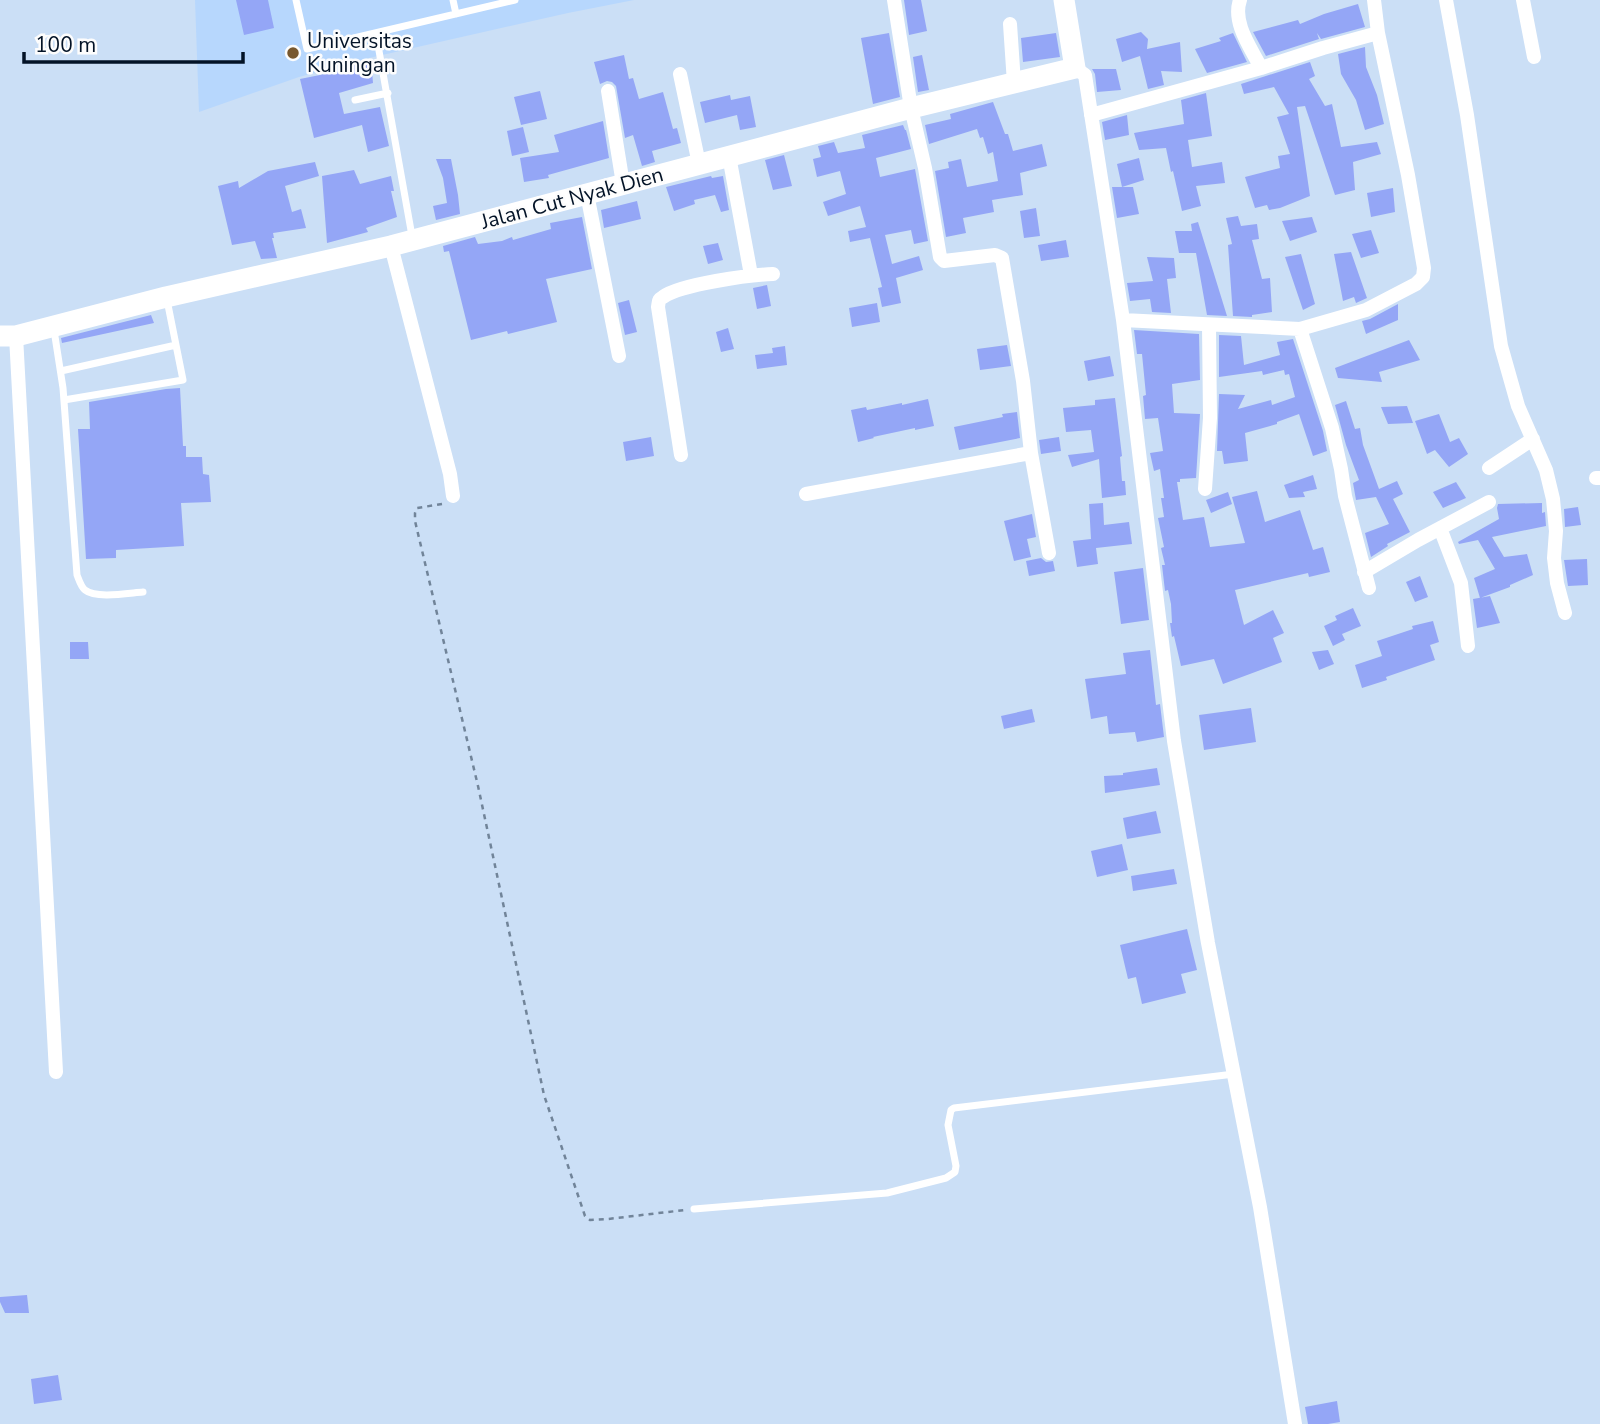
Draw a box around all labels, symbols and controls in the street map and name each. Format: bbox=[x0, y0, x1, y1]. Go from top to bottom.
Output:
scale bar bbox=[24, 21, 243, 65]
place label: Universitas Kuningan bbox=[307, 27, 412, 79]
text: 100 m bbox=[35, 31, 96, 59]
marker: Universitas Kuningan bbox=[285, 45, 301, 61]
street label: Jalan Cut Nyak Dien bbox=[477, 160, 666, 236]

